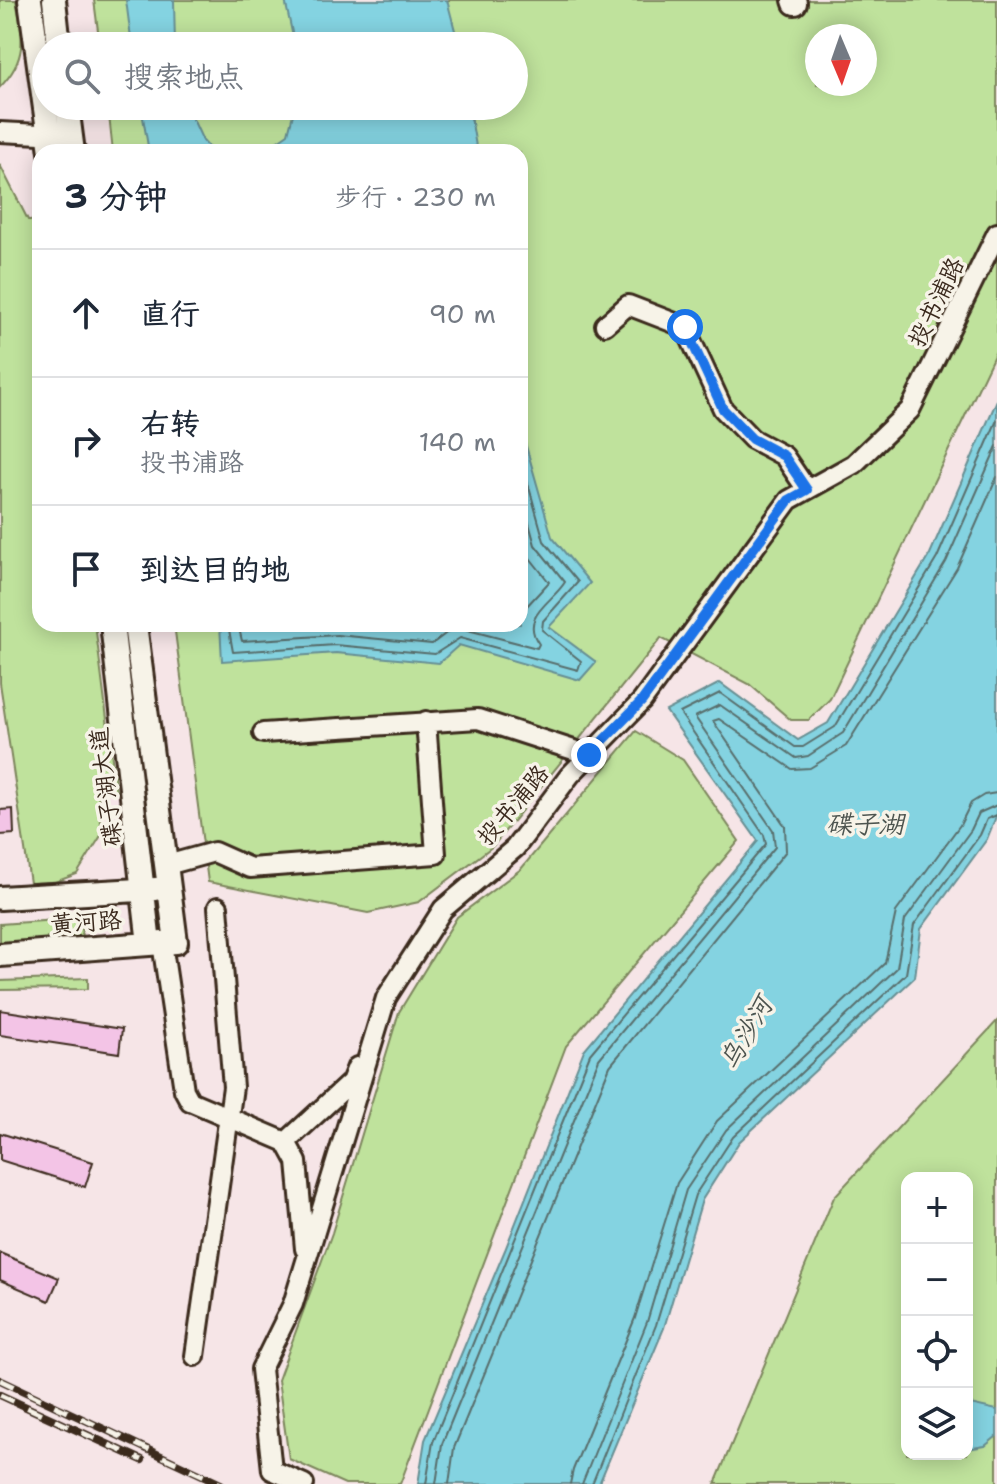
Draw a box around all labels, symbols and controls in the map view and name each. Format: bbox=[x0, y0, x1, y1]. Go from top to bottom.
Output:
north arrow bbox=[805, 24, 877, 96]
search box bbox=[32, 32, 528, 120]
icon: search bbox=[60, 54, 104, 98]
text: 搜索地点 bbox=[124, 56, 244, 97]
text: 3 分钟 bbox=[64, 173, 168, 219]
text: 步行 · 230 m bbox=[335, 179, 496, 214]
street label: 投书浦路 bbox=[901, 252, 971, 352]
icon: ahead bbox=[64, 291, 108, 335]
text: 直行 bbox=[140, 293, 200, 334]
text: 90 m bbox=[429, 296, 496, 331]
route start bbox=[667, 309, 703, 345]
text: 右转 bbox=[140, 403, 200, 444]
icon: right bbox=[64, 419, 108, 463]
text: 140 m bbox=[419, 424, 496, 459]
text: 投书浦路 bbox=[140, 444, 244, 479]
icon: arrive bbox=[64, 547, 108, 591]
text: 到达目的地 bbox=[140, 549, 290, 590]
street label: 碟子湖大道 bbox=[83, 725, 129, 849]
route end bbox=[571, 737, 607, 773]
street label: 投书浦路 bbox=[470, 758, 556, 852]
water label: 碟子湖 bbox=[826, 806, 907, 841]
street label: 黄河路 bbox=[49, 904, 123, 940]
water label: 乌沙河 bbox=[711, 987, 782, 1075]
map controls bbox=[901, 1172, 973, 1460]
button: + bbox=[901, 1172, 973, 1244]
button: − bbox=[901, 1244, 973, 1316]
button: locate bbox=[901, 1316, 973, 1388]
button: layers bbox=[901, 1388, 973, 1460]

